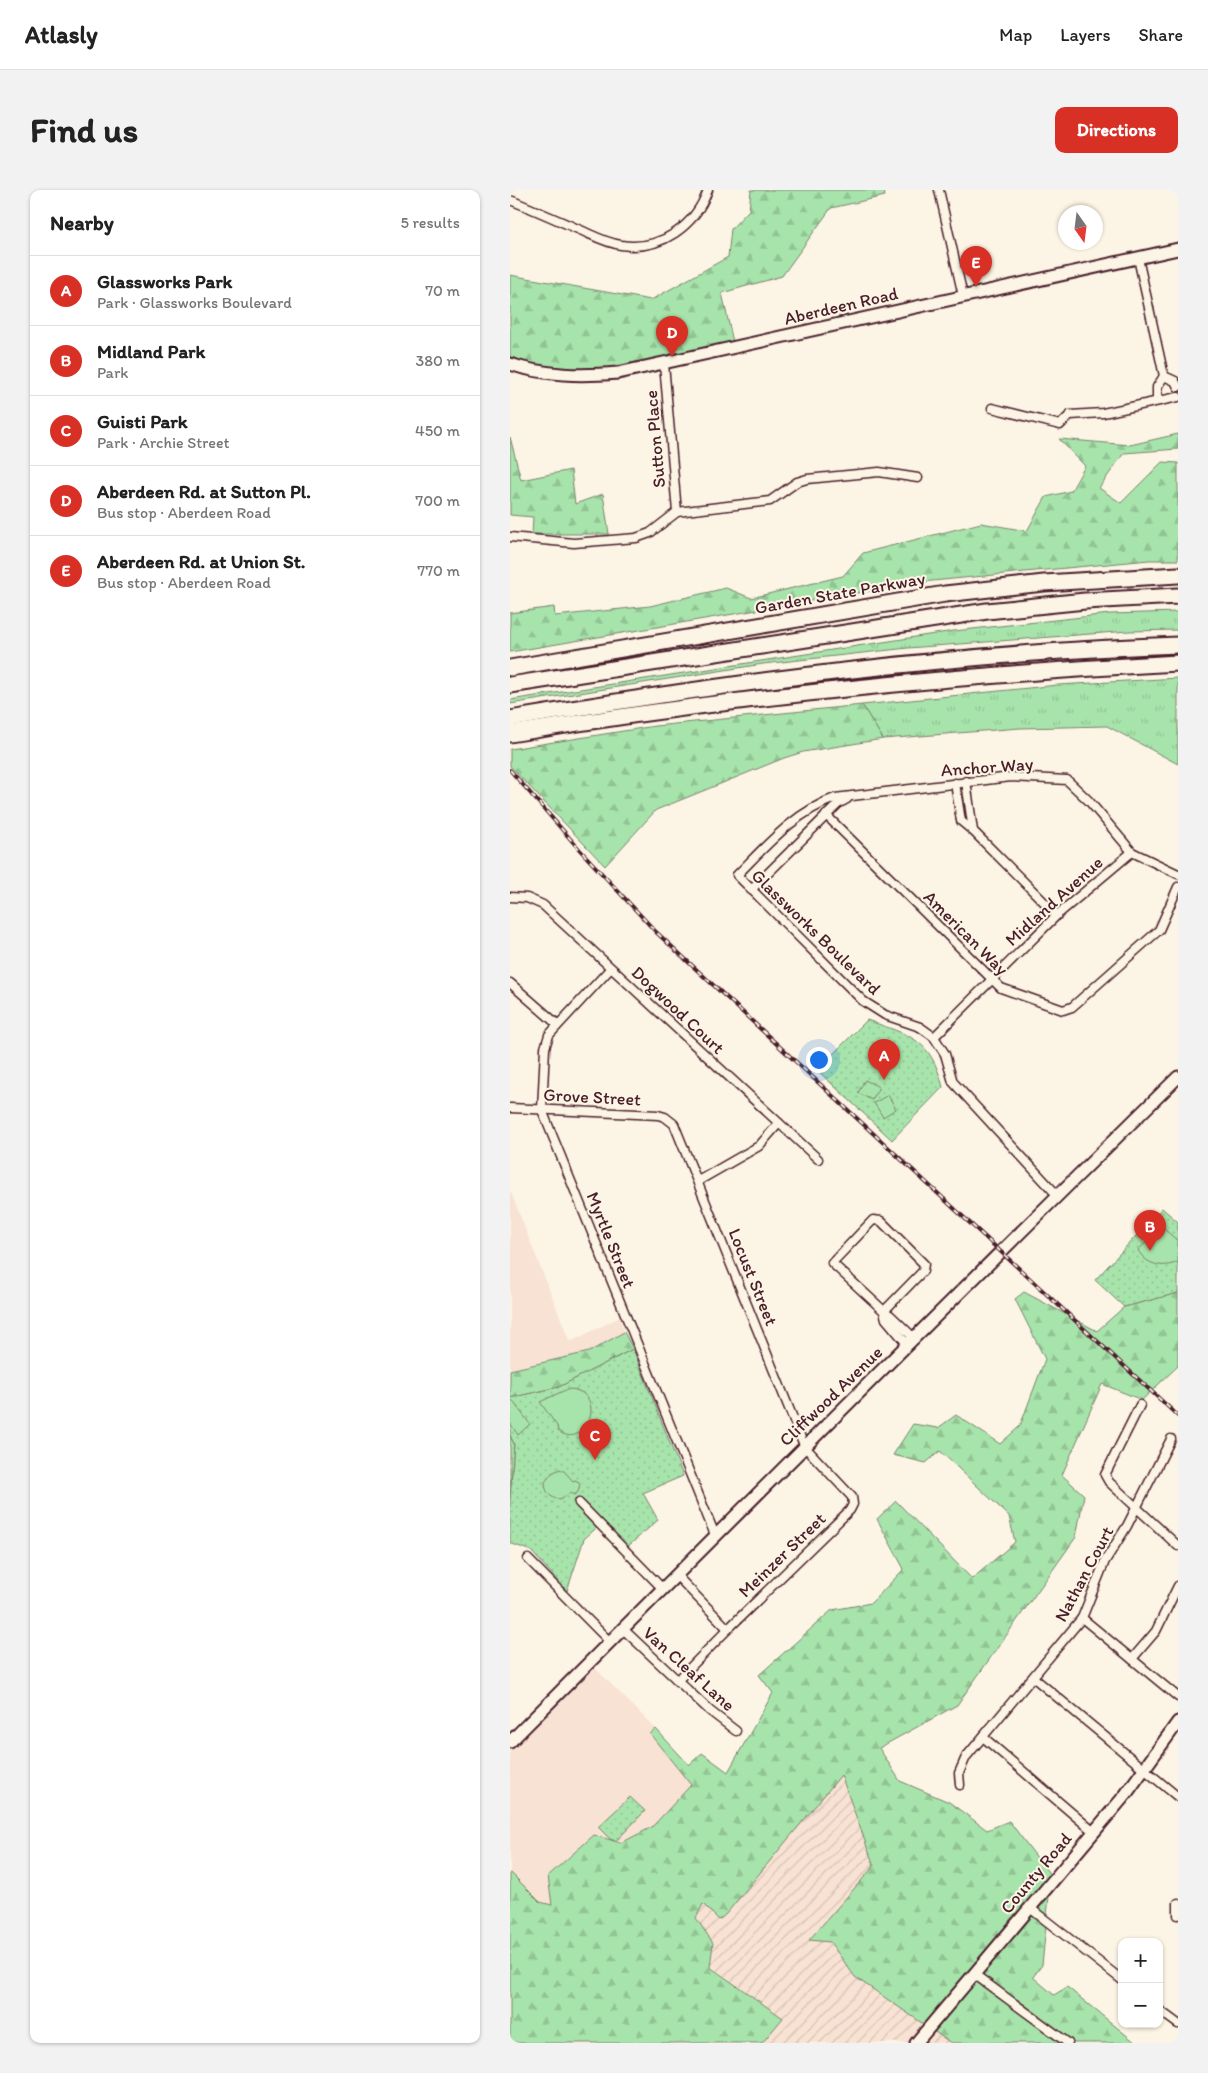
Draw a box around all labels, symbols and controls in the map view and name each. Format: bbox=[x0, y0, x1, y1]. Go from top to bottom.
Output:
text: Atlasly bbox=[25, 20, 98, 49]
text: Map bbox=[999, 24, 1032, 46]
text: Layers bbox=[1060, 24, 1110, 46]
text: Share bbox=[1138, 24, 1183, 46]
button: Directions bbox=[1055, 107, 1178, 153]
text: Find us bbox=[30, 109, 138, 151]
north arrow bbox=[1058, 205, 1103, 250]
text: Nearby bbox=[50, 210, 114, 235]
text: 5 results bbox=[400, 213, 460, 232]
pin: E bbox=[960, 246, 992, 287]
text: Glassworks Park bbox=[97, 270, 232, 293]
text: A bbox=[61, 281, 71, 300]
text: 70 m bbox=[425, 281, 460, 300]
street label: Aberdeen Road bbox=[782, 282, 900, 330]
text: Park · Glassworks Boulevard bbox=[97, 293, 292, 312]
pin: D bbox=[656, 316, 688, 357]
text: Midland Park bbox=[97, 340, 205, 363]
text: B bbox=[61, 351, 71, 370]
text: 380 m bbox=[416, 351, 460, 370]
text: Park bbox=[97, 363, 128, 382]
street label: Sutton Place bbox=[640, 389, 670, 489]
text: Guisti Park bbox=[97, 410, 188, 433]
text: C bbox=[61, 421, 71, 440]
text: 450 m bbox=[415, 421, 460, 440]
text: Park · Archie Street bbox=[97, 433, 230, 452]
text: Aberdeen Rd. at Sutton Pl. bbox=[97, 480, 311, 503]
text: D bbox=[61, 491, 71, 510]
text: 700 m bbox=[415, 491, 460, 510]
text: Bus stop · Aberdeen Road bbox=[97, 503, 271, 522]
text: Aberdeen Rd. at Union St. bbox=[97, 550, 305, 573]
text: E bbox=[62, 561, 70, 580]
text: 770 m bbox=[417, 561, 460, 580]
street label: Garden State Parkway bbox=[753, 567, 927, 619]
text: Bus stop · Aberdeen Road bbox=[97, 573, 271, 592]
street label: Anchor Way bbox=[940, 753, 1034, 781]
street label: Midland Avenue bbox=[1001, 851, 1107, 951]
street label: Glassworks Boulevard bbox=[747, 865, 886, 1000]
street label: American Way bbox=[919, 886, 1013, 980]
street label: Dogwood Court bbox=[627, 961, 729, 1059]
pin: A bbox=[868, 1039, 900, 1080]
your location bbox=[806, 1047, 832, 1073]
street label: Grove Street bbox=[543, 1083, 642, 1111]
street label: Myrtle Street bbox=[582, 1189, 640, 1292]
pin: B bbox=[1134, 1210, 1166, 1251]
street label: Locust Street bbox=[724, 1225, 783, 1329]
street label: Cliffwood Avenue bbox=[775, 1341, 887, 1451]
pin: C bbox=[579, 1419, 611, 1460]
street label: Meinzer Street bbox=[734, 1508, 831, 1602]
street label: Nathan Court bbox=[1050, 1522, 1118, 1626]
street label: Van Cleaf Lane bbox=[639, 1622, 739, 1716]
street label: County Road bbox=[996, 1828, 1076, 1918]
map controls bbox=[1118, 1938, 1163, 2028]
button: + bbox=[1118, 1938, 1163, 1983]
button: − bbox=[1118, 1983, 1163, 2028]

